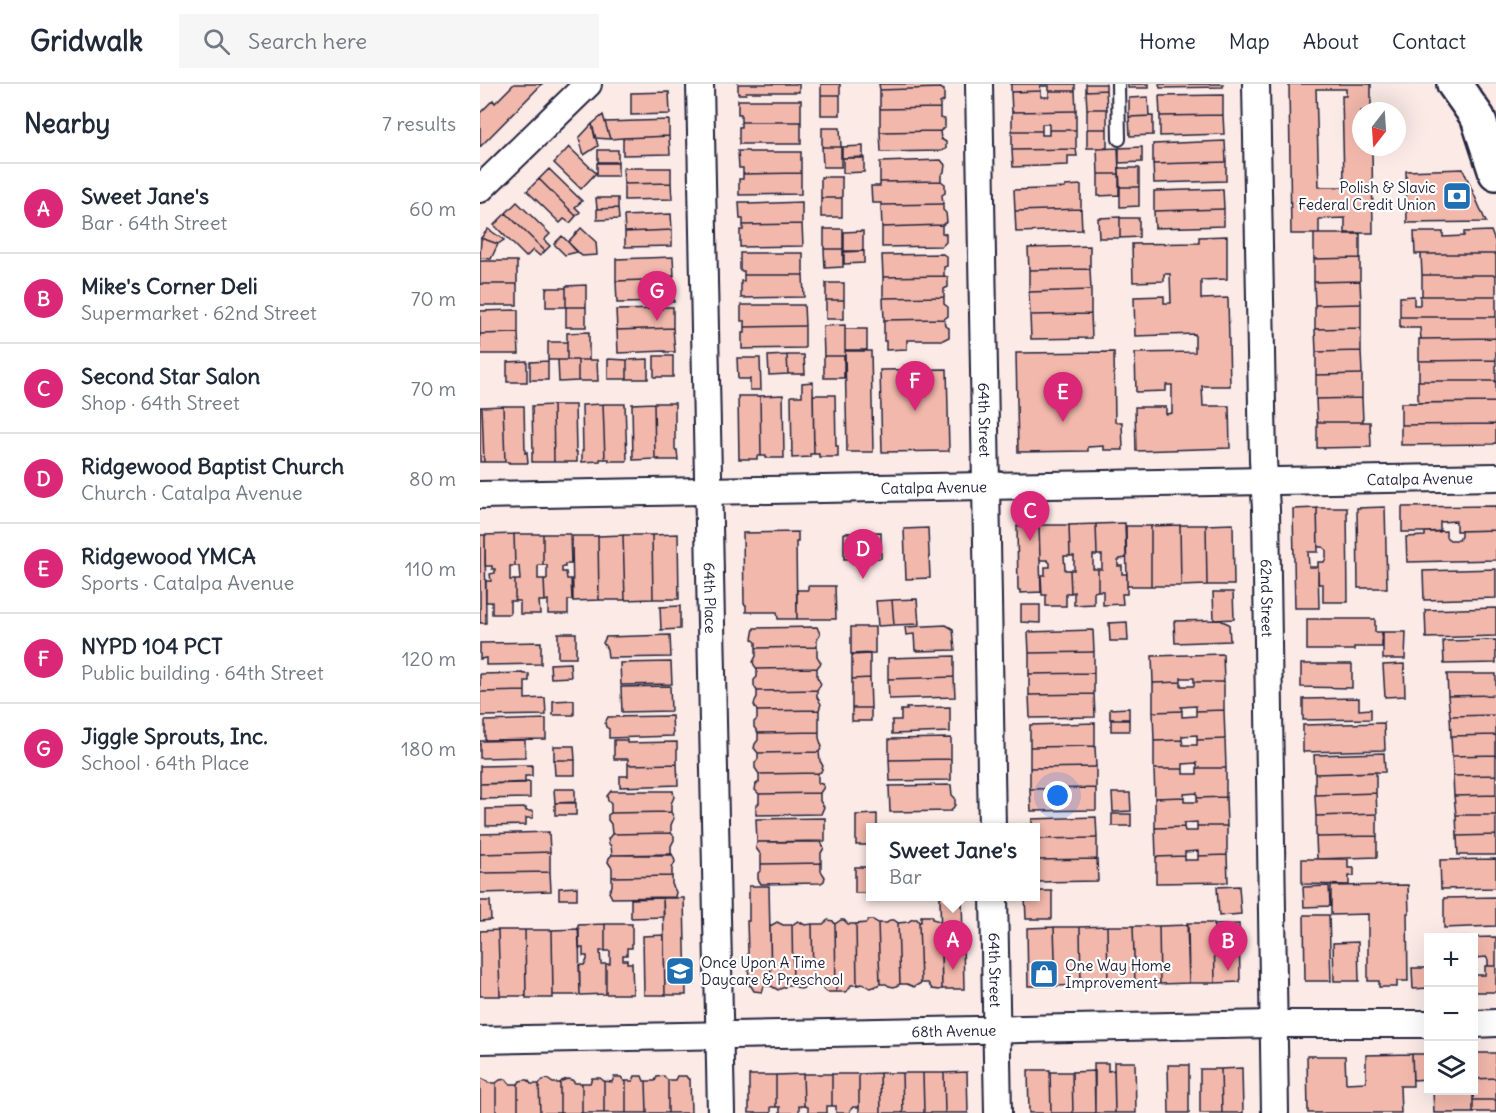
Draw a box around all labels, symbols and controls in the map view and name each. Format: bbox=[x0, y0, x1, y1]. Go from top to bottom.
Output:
search box bbox=[179, 14, 599, 68]
text: Gridwalk bbox=[30, 23, 143, 59]
icon: search bbox=[200, 25, 233, 58]
text: Search here bbox=[248, 27, 367, 55]
text: Home bbox=[1139, 28, 1196, 55]
text: Map bbox=[1229, 28, 1270, 55]
text: About bbox=[1303, 28, 1359, 55]
text: Contact bbox=[1392, 28, 1466, 55]
north arrow bbox=[1352, 102, 1406, 156]
text: Nearby bbox=[24, 107, 110, 140]
text: 7 results bbox=[382, 111, 456, 136]
place label: Polish & Slavic Federal Credit Union bbox=[1298, 178, 1436, 214]
bank icon: Polish & Slavic Federal Credit Union bbox=[1441, 180, 1473, 212]
text: Sweet Jane's bbox=[81, 182, 209, 210]
text: A bbox=[37, 196, 50, 221]
text: 60 m bbox=[409, 196, 456, 221]
text: Bar · 64th Street bbox=[81, 210, 227, 235]
text: Mike's Corner Deli bbox=[81, 272, 258, 300]
pin: G bbox=[638, 272, 676, 321]
text: B bbox=[37, 286, 50, 311]
text: 70 m bbox=[411, 286, 456, 311]
text: Supermarket · 62nd Street bbox=[81, 300, 317, 325]
text: Second Star Salon bbox=[81, 362, 260, 390]
pin: F bbox=[896, 362, 934, 411]
pin: E bbox=[1044, 372, 1082, 422]
text: C bbox=[37, 376, 50, 401]
text: 70 m bbox=[411, 376, 456, 401]
street label: 64th Street bbox=[975, 382, 995, 457]
text: Shop · 64th Street bbox=[81, 390, 240, 415]
text: Ridgewood Baptist Church bbox=[81, 452, 344, 480]
text: D bbox=[36, 466, 51, 491]
text: 80 m bbox=[409, 466, 456, 491]
street label: Catalpa Avenue bbox=[1366, 468, 1473, 489]
street label: Catalpa Avenue bbox=[881, 477, 987, 497]
text: Church · Catalpa Avenue bbox=[81, 480, 303, 505]
pin: C bbox=[1010, 492, 1050, 541]
pin: D bbox=[844, 530, 883, 579]
text: Ridgewood YMCA bbox=[81, 542, 256, 570]
text: E bbox=[38, 556, 49, 581]
text: 110 m bbox=[405, 556, 456, 581]
street label: 62nd Street bbox=[1257, 559, 1277, 637]
street label: 64th Place bbox=[700, 562, 721, 634]
text: Sports · Catalpa Avenue bbox=[81, 570, 294, 595]
text: NYPD 104 PCT bbox=[81, 632, 223, 660]
text: F bbox=[38, 646, 49, 671]
text: 120 m bbox=[402, 646, 456, 671]
text: Public building · 64th Street bbox=[81, 660, 324, 685]
text: Jiggle Sprouts, Inc. bbox=[81, 722, 268, 750]
text: G bbox=[36, 736, 51, 761]
text: 180 m bbox=[401, 736, 456, 761]
text: School · 64th Place bbox=[81, 750, 249, 775]
your location bbox=[1043, 781, 1072, 810]
popup bbox=[866, 823, 1040, 901]
text: Sweet Jane's bbox=[889, 836, 1017, 864]
text: Bar bbox=[889, 864, 922, 889]
pin: A bbox=[934, 920, 972, 970]
pin: B bbox=[1208, 922, 1248, 971]
street label: 64th Street bbox=[985, 932, 1006, 1008]
map controls bbox=[1424, 933, 1478, 1095]
button: + bbox=[1424, 933, 1478, 987]
place label: Once Upon A Time Daycare & Preschool bbox=[701, 953, 843, 989]
school or university icon: Once Upon A Time Daycare & Preschool bbox=[664, 955, 696, 987]
place label: One Way Home Improvement bbox=[1065, 956, 1171, 992]
shop icon: One Way Home Improvement bbox=[1028, 958, 1060, 990]
button: − bbox=[1424, 987, 1478, 1041]
street label: 68th Avenue bbox=[911, 1020, 997, 1041]
button: layers bbox=[1424, 1041, 1478, 1095]

